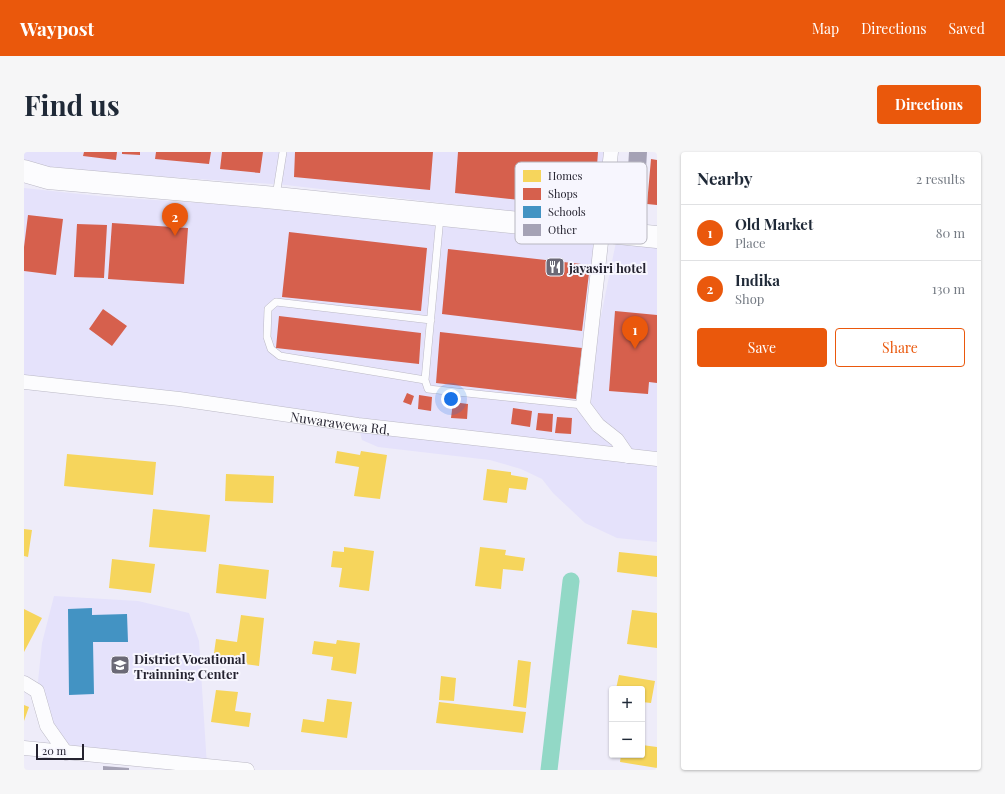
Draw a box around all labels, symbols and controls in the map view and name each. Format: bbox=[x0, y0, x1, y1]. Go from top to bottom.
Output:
text: Waypost bbox=[20, 15, 94, 41]
text: Map bbox=[812, 19, 839, 38]
text: Directions bbox=[861, 19, 927, 38]
text: Saved bbox=[949, 19, 985, 38]
button: Directions bbox=[877, 85, 981, 124]
text: Find us bbox=[24, 86, 120, 123]
legend bbox=[515, 162, 647, 244]
text: Nearby bbox=[697, 167, 752, 189]
text: Homes bbox=[548, 168, 582, 183]
text: 2 results bbox=[916, 170, 965, 187]
text: Shops bbox=[548, 186, 578, 201]
pin: 2 bbox=[162, 203, 188, 236]
text: Schools bbox=[548, 204, 586, 219]
text: Old Market bbox=[735, 214, 813, 234]
text: Other bbox=[548, 222, 577, 237]
text: 1 bbox=[708, 224, 712, 241]
text: 80 m bbox=[936, 224, 965, 241]
text: Place bbox=[735, 234, 766, 251]
restaurant icon: jayasiri hotel bbox=[544, 256, 566, 278]
place label: jayasiri hotel bbox=[568, 259, 646, 276]
text: Indika bbox=[735, 270, 780, 290]
text: 2 bbox=[707, 280, 713, 297]
text: 130 m bbox=[932, 280, 965, 297]
text: Shop bbox=[735, 290, 764, 307]
pin: 1 bbox=[622, 316, 648, 349]
button: Save bbox=[697, 328, 827, 367]
button: Share bbox=[835, 328, 965, 367]
your location bbox=[441, 389, 461, 409]
street label: Nuwarawewa Rd, bbox=[289, 407, 391, 437]
place label: District Vocational Trainning Center bbox=[134, 650, 246, 682]
school or university icon: District Vocational Trainning Center bbox=[109, 654, 131, 676]
map controls bbox=[609, 686, 645, 758]
button: + bbox=[609, 686, 645, 722]
button: − bbox=[609, 722, 645, 758]
scale bar bbox=[36, 742, 84, 761]
text: 20 m bbox=[42, 743, 66, 758]

